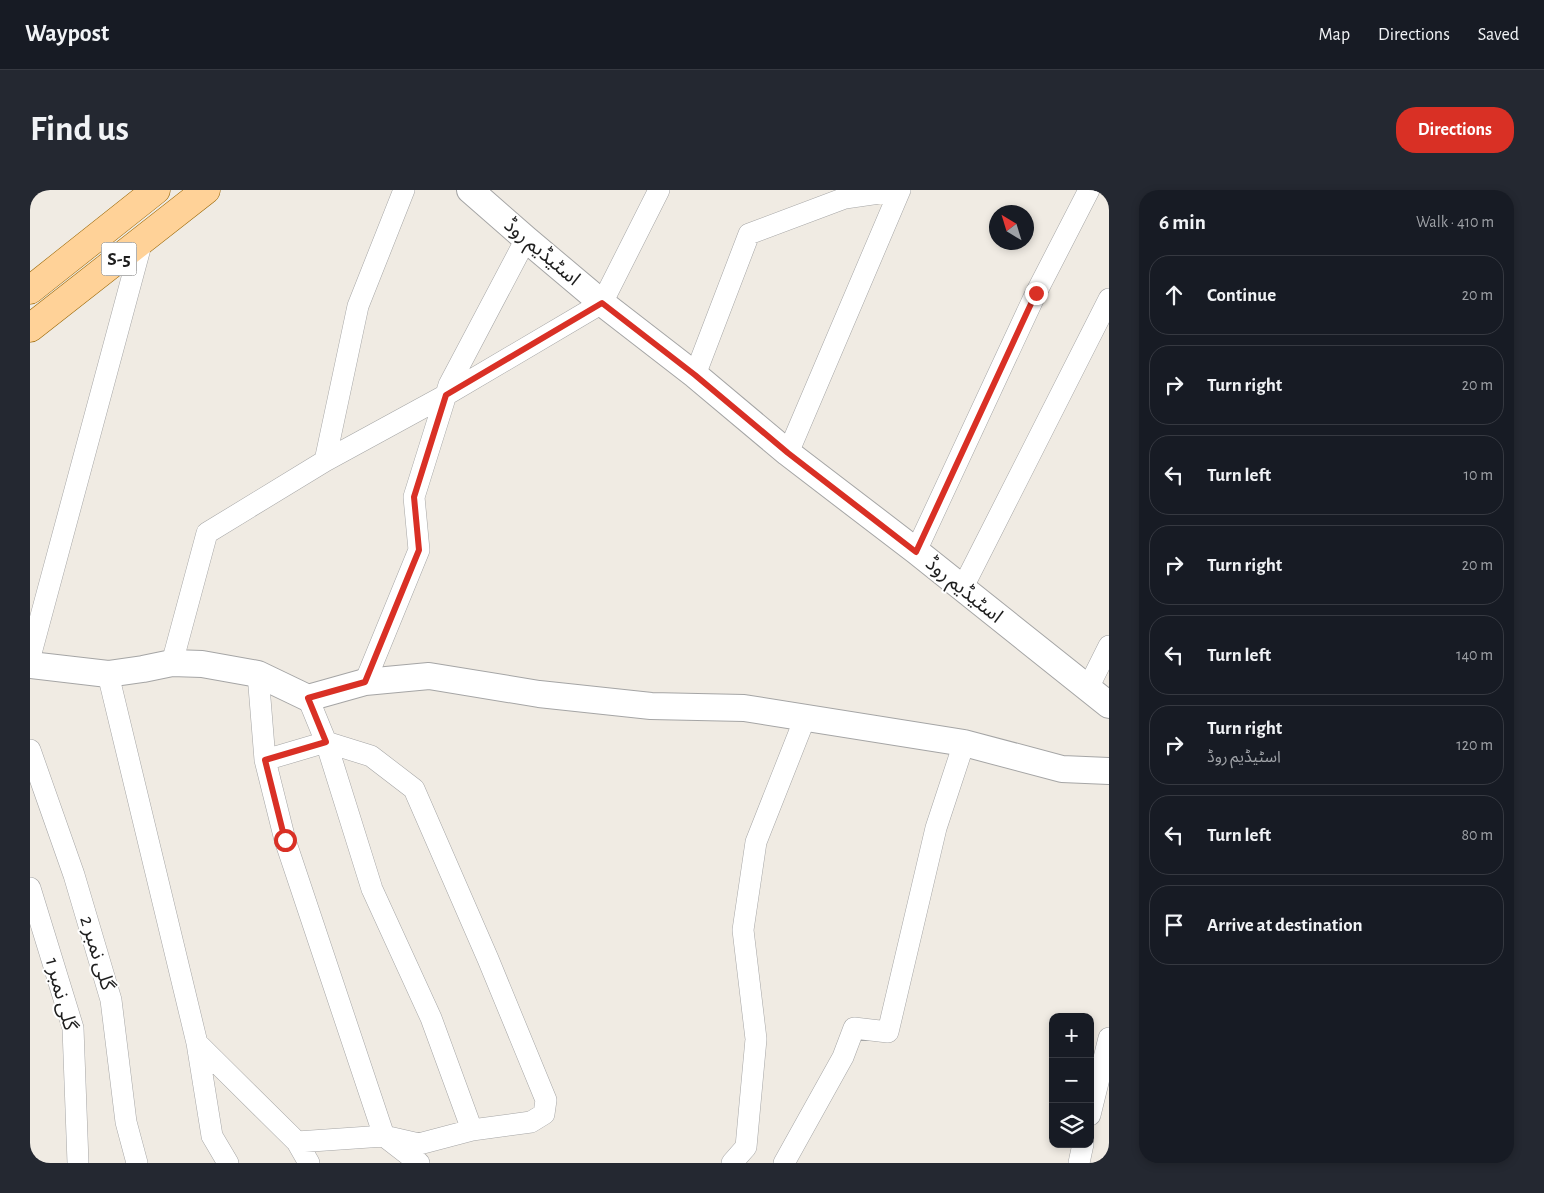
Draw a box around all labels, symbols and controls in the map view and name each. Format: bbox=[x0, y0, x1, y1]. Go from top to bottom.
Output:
text: Waypost bbox=[25, 22, 109, 46]
text: Map bbox=[1319, 26, 1350, 44]
text: Directions bbox=[1378, 26, 1450, 44]
text: Saved bbox=[1478, 26, 1519, 44]
button: Directions bbox=[1396, 107, 1514, 153]
text: Find us bbox=[30, 112, 129, 147]
north arrow bbox=[989, 205, 1034, 250]
text: 6 min bbox=[1159, 212, 1206, 233]
street label: اسٹیڈیم روڈ bbox=[498, 214, 584, 292]
text: Walk · 410 m bbox=[1416, 214, 1494, 230]
road number: S-5 bbox=[102, 242, 136, 276]
icon: ahead bbox=[1160, 281, 1188, 309]
route end bbox=[1025, 282, 1048, 305]
text: Continue bbox=[1207, 286, 1276, 305]
text: 20 m bbox=[1462, 287, 1493, 303]
icon: right bbox=[1160, 371, 1188, 399]
text: Turn right bbox=[1207, 376, 1282, 395]
text: 20 m bbox=[1462, 377, 1493, 393]
icon: left bbox=[1160, 461, 1188, 489]
text: Turn left bbox=[1207, 466, 1271, 485]
text: 10 m bbox=[1464, 467, 1493, 483]
icon: right bbox=[1160, 551, 1188, 579]
street label: اسٹیڈیم روڈ bbox=[919, 553, 1007, 630]
text: Turn right bbox=[1207, 556, 1282, 575]
text: 20 m bbox=[1462, 557, 1493, 573]
icon: left bbox=[1160, 641, 1188, 669]
text: Turn left bbox=[1207, 646, 1271, 665]
text: 140 m bbox=[1456, 647, 1493, 663]
text: Turn right bbox=[1207, 719, 1282, 738]
icon: right bbox=[1160, 731, 1188, 759]
text: 120 m bbox=[1456, 737, 1493, 753]
text: اسٹیڈیم روڈ bbox=[1207, 749, 1281, 765]
icon: left bbox=[1160, 821, 1188, 849]
text: Turn left bbox=[1207, 826, 1271, 845]
text: 80 m bbox=[1462, 827, 1493, 843]
route start bbox=[274, 829, 297, 852]
icon: arrive bbox=[1160, 911, 1188, 939]
street label: گلی نمبر 2 bbox=[75, 913, 119, 993]
text: Arrive at destination bbox=[1207, 916, 1363, 935]
street label: گلی نمبر 1 bbox=[41, 955, 81, 1033]
map controls bbox=[1049, 1013, 1094, 1148]
button: + bbox=[1049, 1013, 1094, 1058]
button: − bbox=[1049, 1058, 1094, 1103]
button: layers bbox=[1049, 1103, 1094, 1148]

